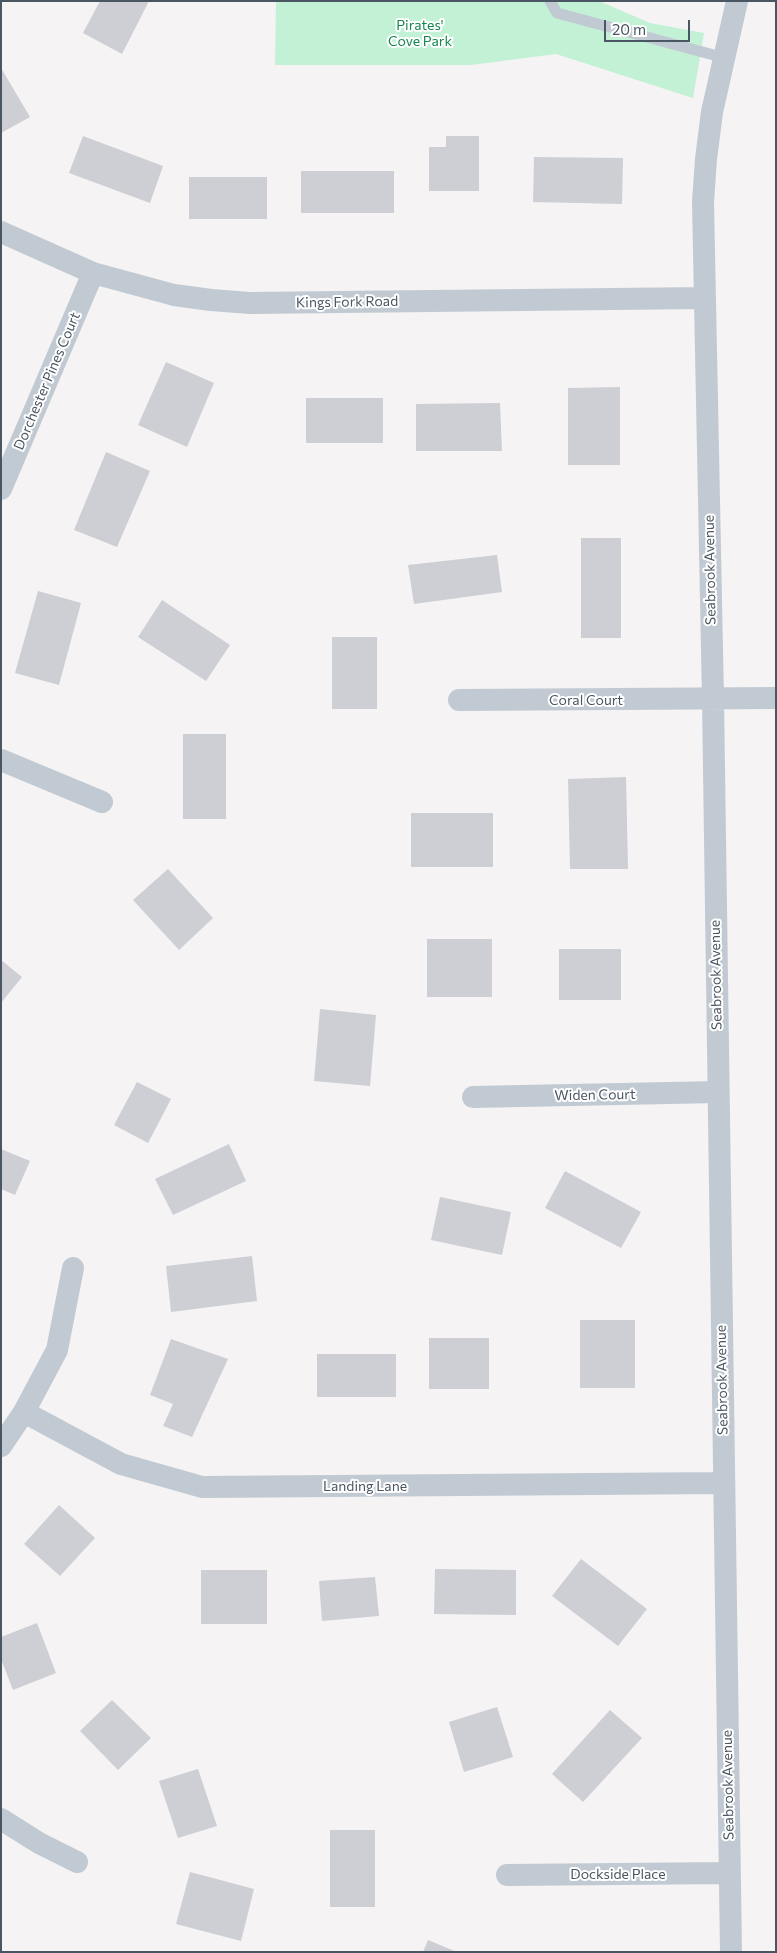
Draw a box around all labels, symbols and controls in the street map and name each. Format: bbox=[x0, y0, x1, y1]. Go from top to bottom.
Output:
scale bar bbox=[607, 10, 693, 42]
park label: Pirates' Cove Park bbox=[388, 17, 452, 49]
text: 20 m bbox=[612, 20, 646, 38]
street label: Kings Fork Road bbox=[296, 293, 398, 311]
street label: Dorchester Pines Court bbox=[10, 310, 84, 452]
street label: Seabrook Avenue bbox=[701, 515, 719, 625]
street label: Coral Court bbox=[549, 692, 623, 708]
street label: Seabrook Avenue bbox=[707, 920, 725, 1030]
street label: Widen Court bbox=[554, 1086, 636, 1104]
street label: Seabrook Avenue bbox=[713, 1325, 731, 1435]
street label: Landing Lane bbox=[323, 1478, 407, 1494]
street label: Seabrook Avenue bbox=[719, 1730, 737, 1840]
street label: Dockside Place bbox=[570, 1866, 666, 1882]

